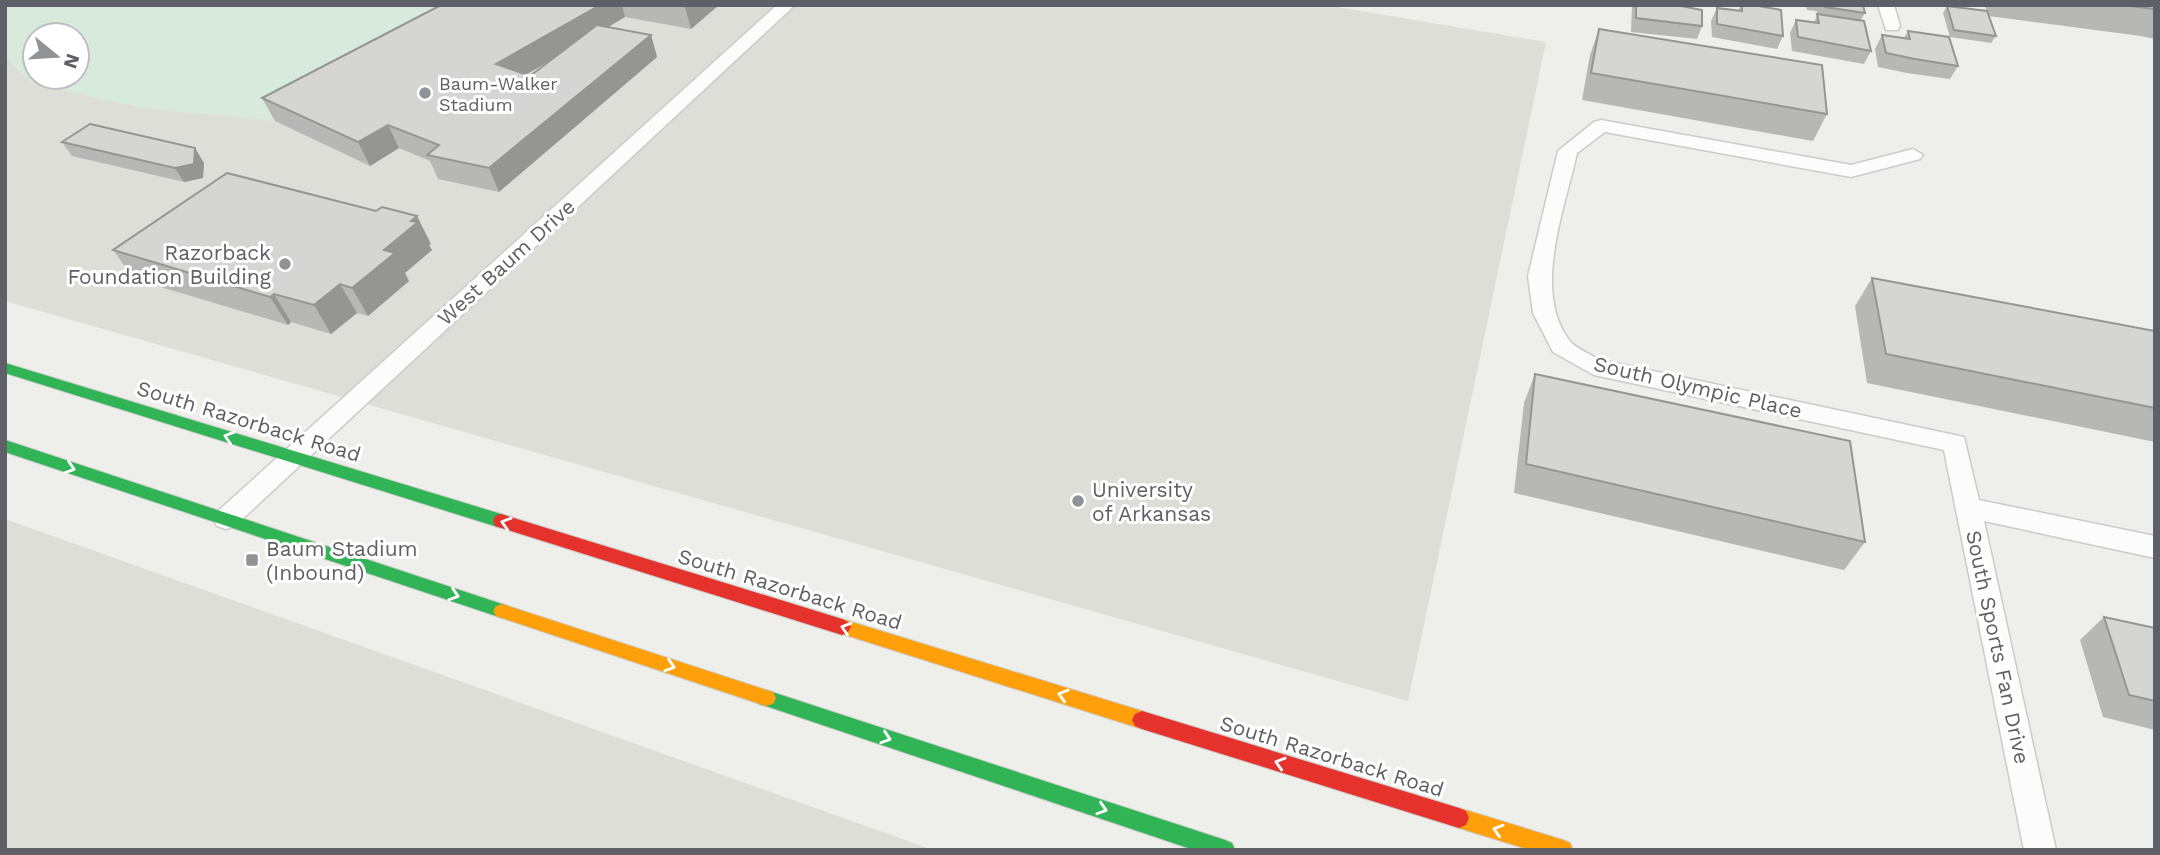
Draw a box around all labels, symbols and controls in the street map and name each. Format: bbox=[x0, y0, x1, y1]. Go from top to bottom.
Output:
north arrow bbox=[21, 21, 91, 91]
text: N bbox=[59, 51, 85, 71]
place label: Baum-Walker Stadium bbox=[439, 73, 558, 115]
marker: Baum-Walker Stadium bbox=[417, 85, 433, 101]
street label: West Baum Drive bbox=[432, 194, 580, 330]
place label: Razorback Foundation Building bbox=[67, 240, 272, 289]
marker: Razorback Foundation Building bbox=[277, 256, 293, 272]
street label: South Olympic Place bbox=[1591, 351, 1805, 423]
street label: South Razorback Road bbox=[134, 375, 364, 467]
one-way arrow bbox=[223, 430, 235, 445]
one-way arrow bbox=[63, 460, 76, 474]
place label: University of Arkansas bbox=[1092, 477, 1211, 526]
marker: University of Arkansas bbox=[1070, 493, 1086, 509]
one-way arrow bbox=[500, 516, 512, 531]
street label: South Sports Fan Drive bbox=[1961, 528, 2035, 766]
place label: Baum Stadium (Inbound) bbox=[266, 536, 418, 585]
street label: South Razorback Road bbox=[675, 543, 905, 635]
marker: Baum Stadium (Inbound) bbox=[244, 552, 260, 568]
one-way arrow bbox=[448, 586, 460, 601]
one-way arrow bbox=[840, 622, 852, 636]
one-way arrow bbox=[663, 658, 676, 672]
one-way arrow bbox=[1057, 689, 1069, 704]
street label: South Razorback Road bbox=[1217, 710, 1447, 802]
one-way arrow bbox=[879, 729, 891, 744]
one-way arrow bbox=[1275, 756, 1287, 771]
one-way arrow bbox=[1095, 801, 1107, 815]
one-way arrow bbox=[1492, 823, 1504, 838]

